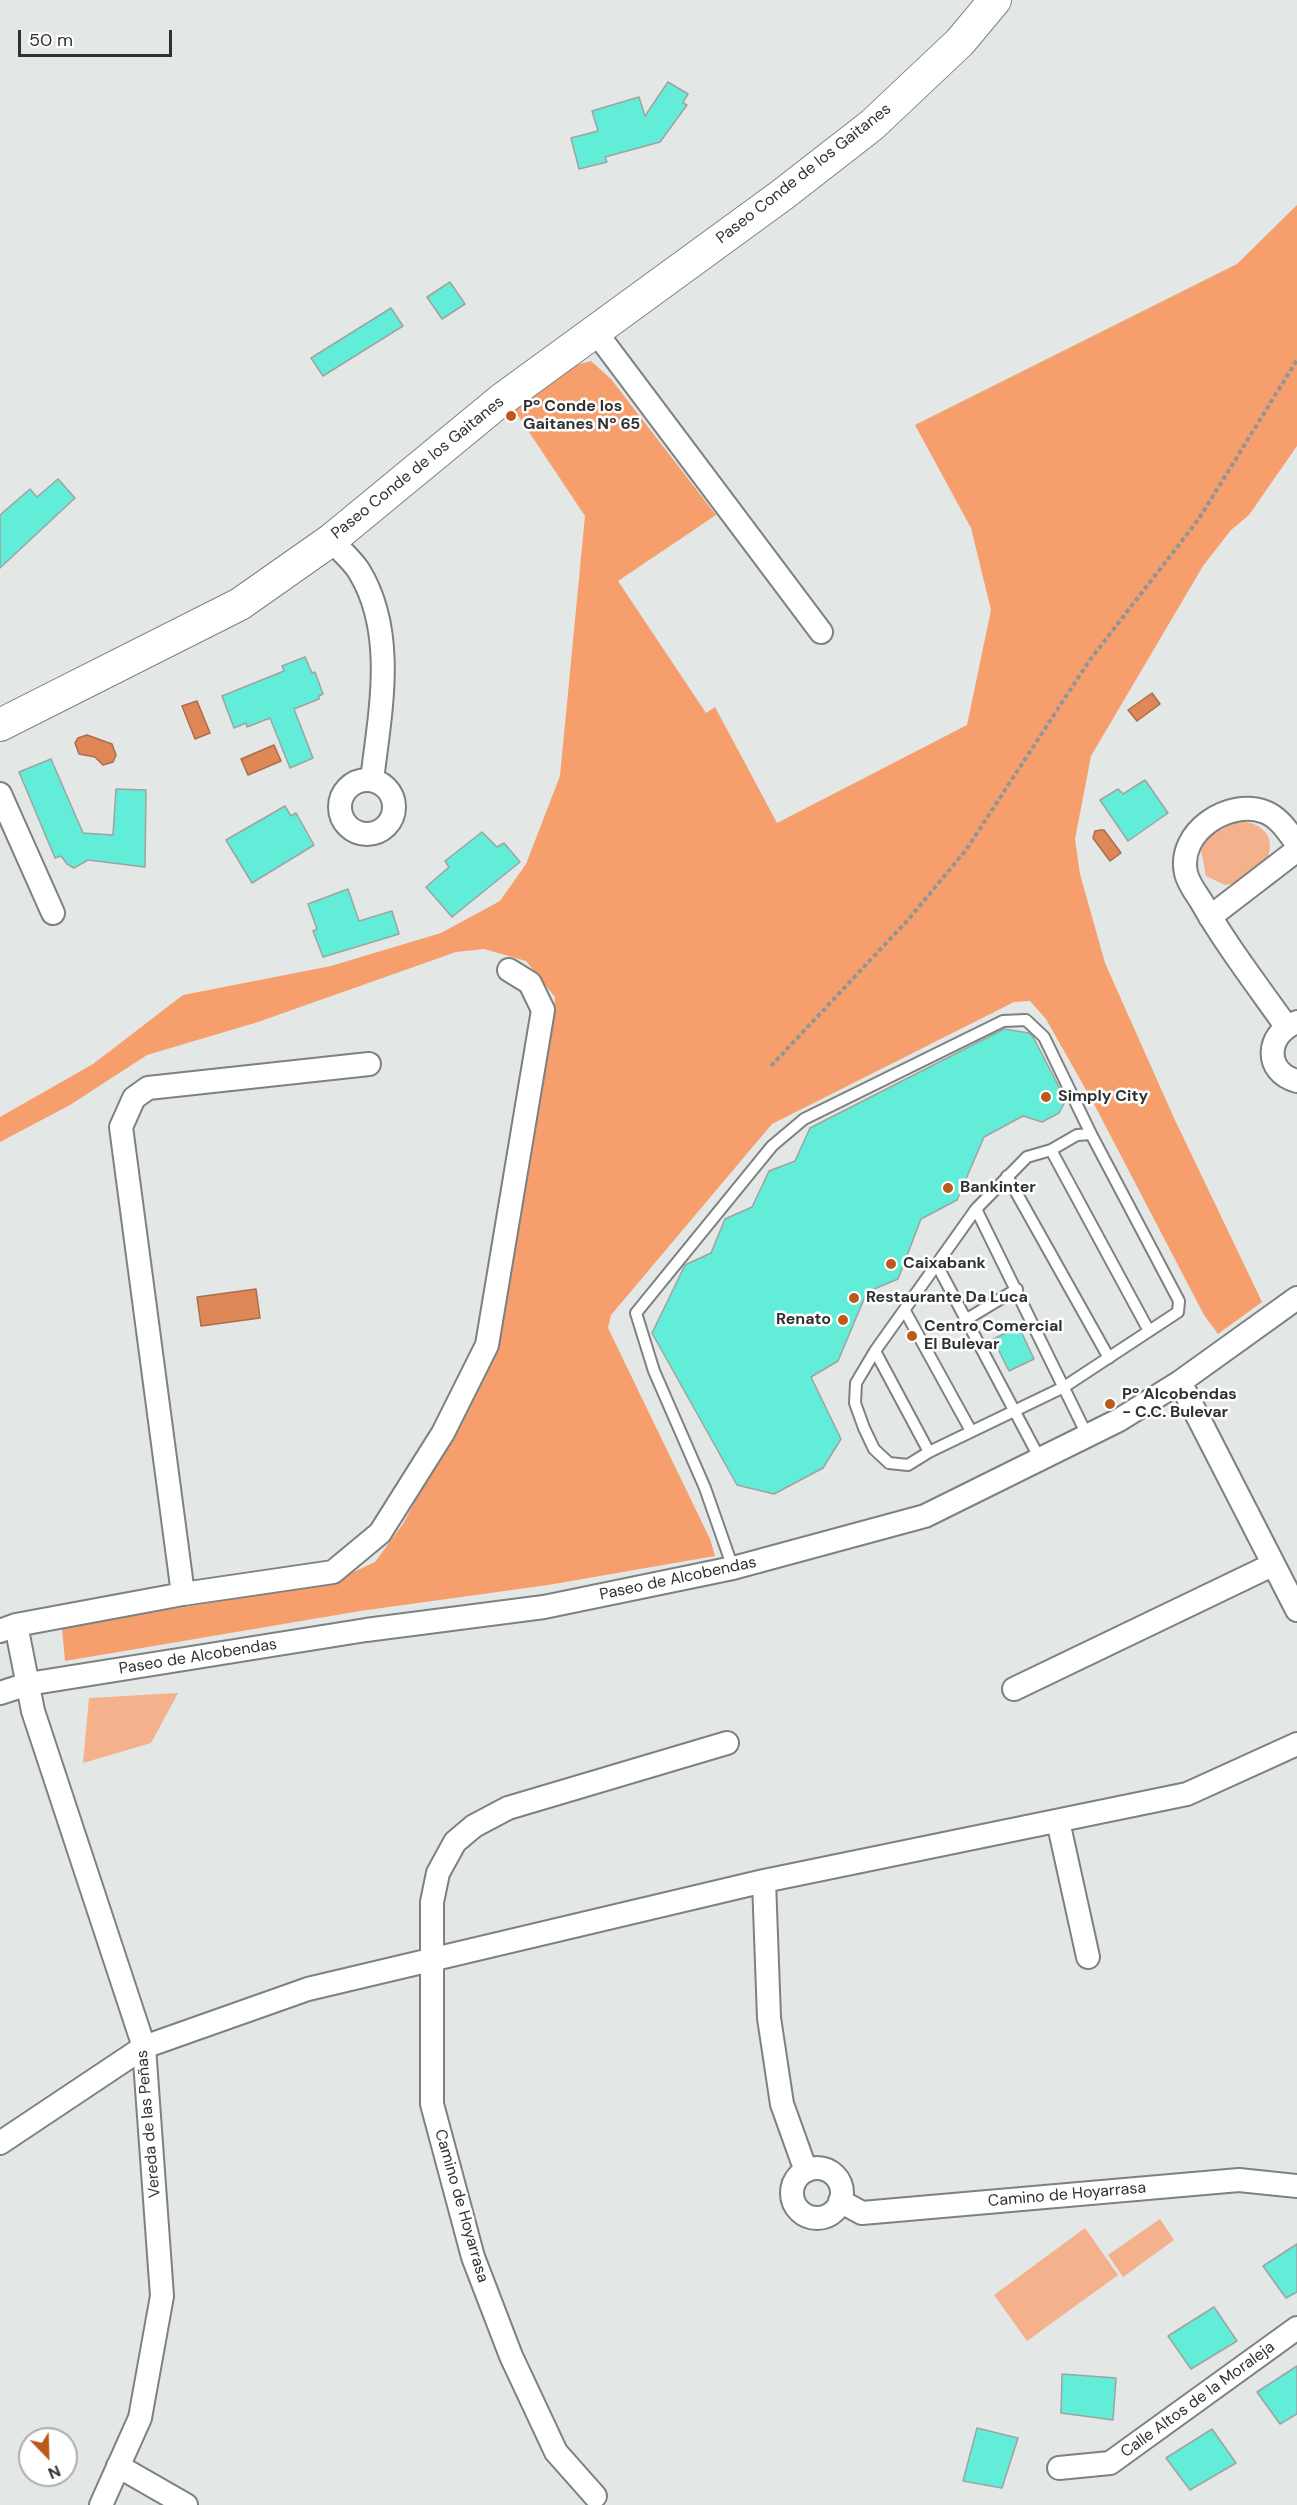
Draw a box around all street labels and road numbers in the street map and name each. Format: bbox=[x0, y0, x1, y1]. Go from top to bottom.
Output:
street label: Paseo Conde de los Gaitanes bbox=[713, 100, 895, 248]
street label: Paseo Conde de los Gaitanes bbox=[328, 392, 508, 544]
street label: Paseo de Alcobendas bbox=[598, 1553, 758, 1605]
street label: Paseo de Alcobendas bbox=[118, 1635, 278, 1679]
street label: Vereda de las Peñas bbox=[133, 2049, 165, 2199]
street label: Camino de Hoyarrasa bbox=[430, 2127, 492, 2285]
street label: Camino de Hoyarrasa bbox=[987, 2179, 1147, 2211]
street label: Calle Altos de la Moraleja bbox=[1117, 2338, 1279, 2462]

